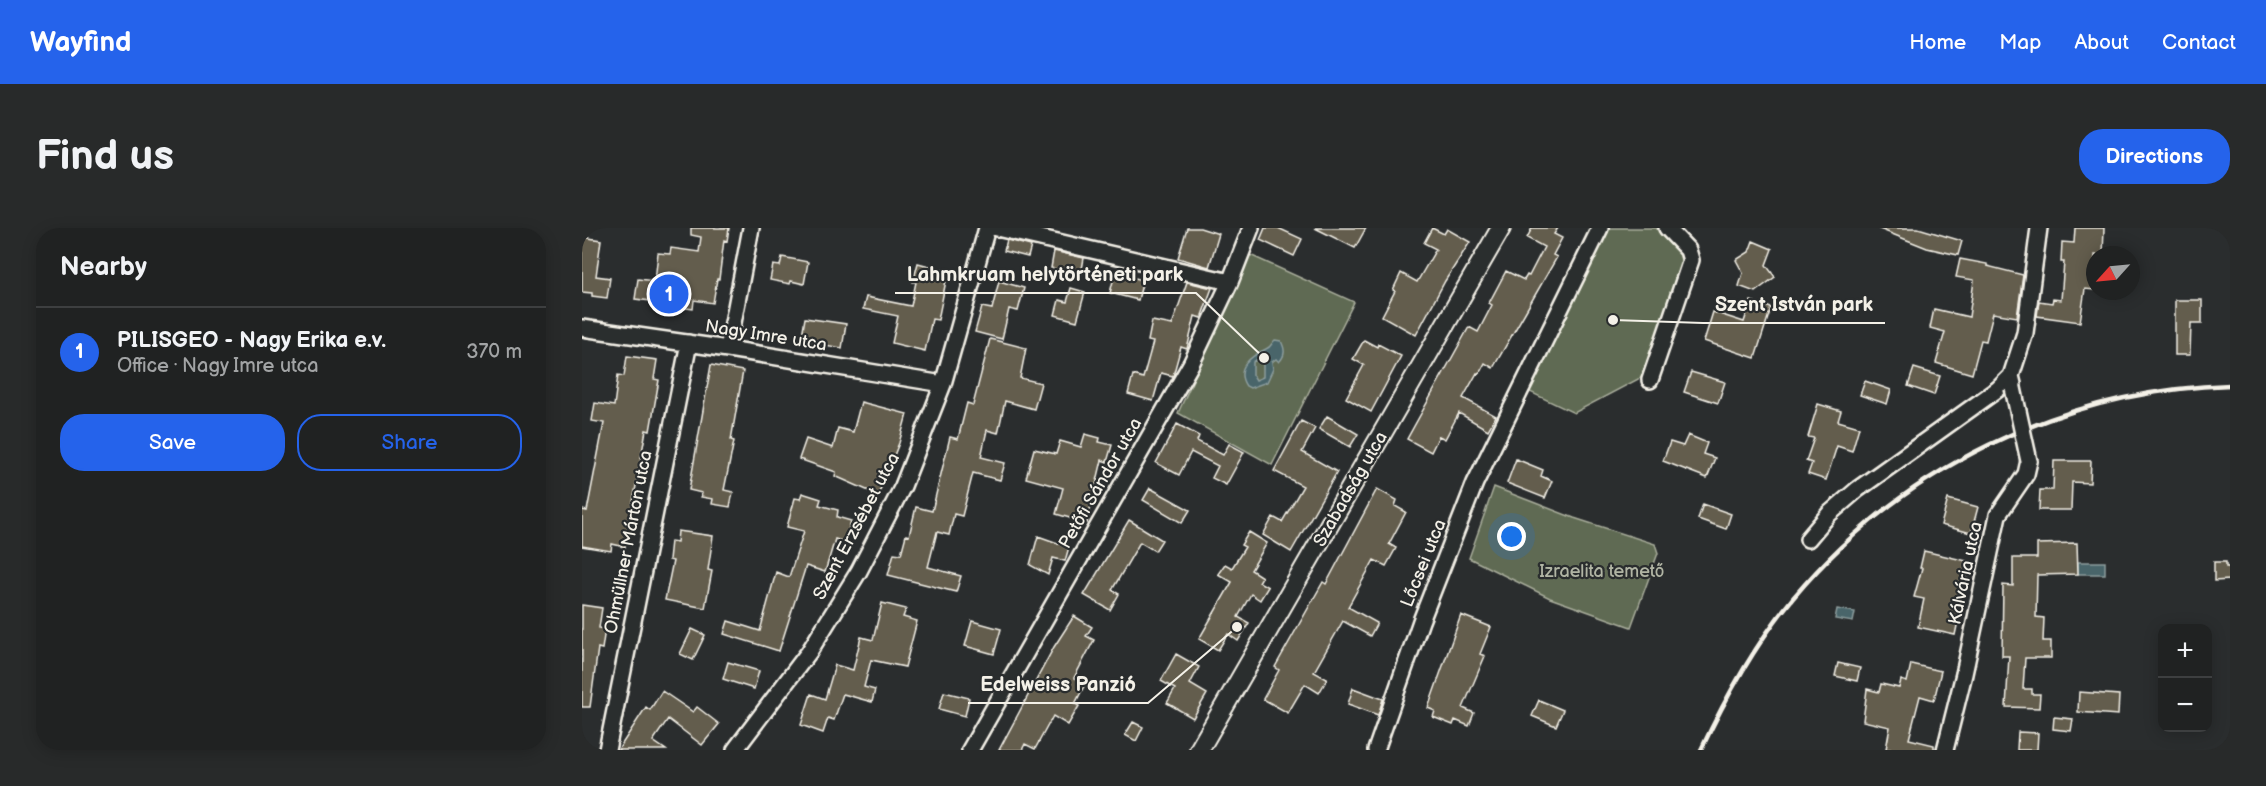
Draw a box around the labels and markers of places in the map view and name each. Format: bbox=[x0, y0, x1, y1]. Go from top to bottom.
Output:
callout: Lahmkruam helytörténeti park bbox=[895, 255, 1196, 293]
pin: 1 bbox=[650, 272, 688, 316]
callout: Szent István park bbox=[1703, 285, 1885, 323]
callout: Edelweiss Panzió bbox=[968, 665, 1148, 703]

